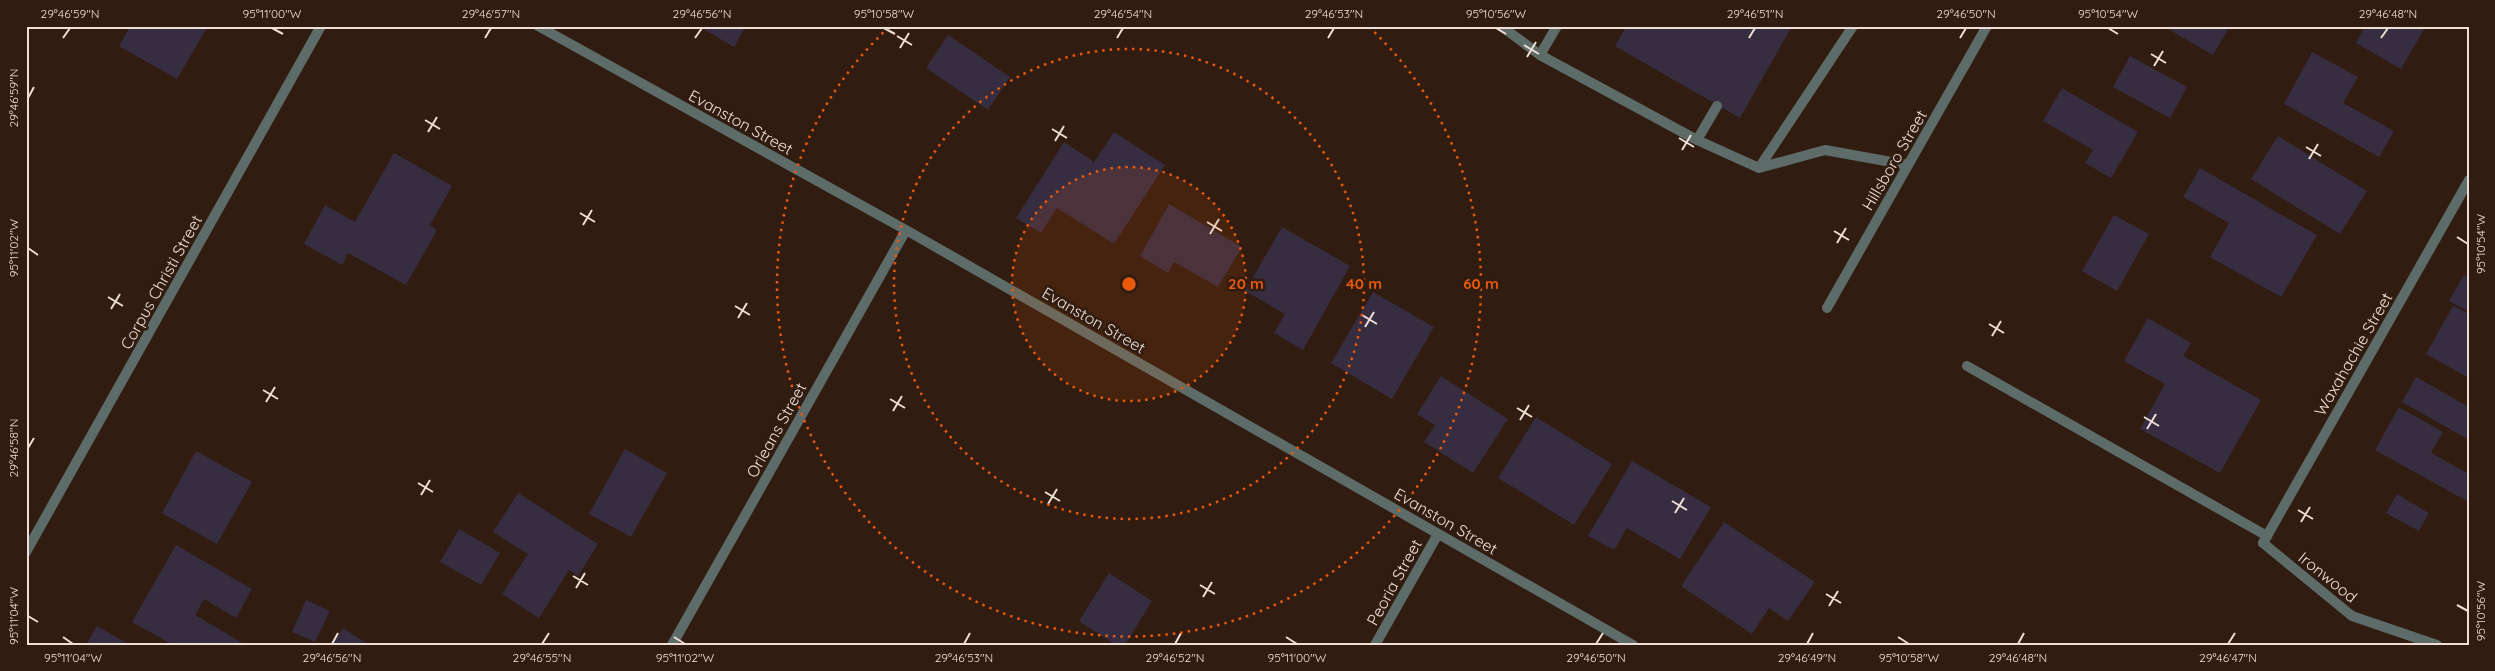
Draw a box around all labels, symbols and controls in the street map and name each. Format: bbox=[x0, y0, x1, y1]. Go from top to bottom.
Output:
text: 29°46'59"N bbox=[41, 6, 100, 21]
text: 95°11'00"W bbox=[243, 6, 302, 21]
text: 29°46'57"N bbox=[462, 6, 520, 21]
text: 29°46'56"N bbox=[673, 6, 731, 21]
text: 95°10'58"W bbox=[854, 6, 915, 21]
text: 29°46'54"N bbox=[1094, 6, 1152, 21]
text: 29°46'53"N bbox=[1305, 6, 1363, 21]
text: 95°10'56"W bbox=[1466, 6, 1527, 21]
text: 29°46'51"N bbox=[1727, 6, 1783, 21]
text: 29°46'50"N bbox=[1936, 6, 1996, 21]
text: 95°10'54"W bbox=[2078, 6, 2138, 21]
text: 29°46'48"N bbox=[2359, 6, 2417, 21]
text: 29°46'59"N bbox=[6, 69, 21, 128]
street label: Evanston Street bbox=[685, 85, 797, 159]
street label: Hillsboro Street bbox=[1857, 106, 1931, 214]
street label: Corpus Christi Street bbox=[116, 211, 206, 353]
text: 95°10'54"W bbox=[2473, 214, 2488, 274]
text: 95°11'02"W bbox=[6, 218, 21, 277]
text: 20 m bbox=[1228, 274, 1264, 293]
text: 40 m bbox=[1346, 274, 1382, 293]
text: 60 m bbox=[1463, 274, 1499, 293]
centre of rings bbox=[1120, 275, 1138, 293]
street label: Evanston Street bbox=[1039, 282, 1149, 358]
street label: Waxahachie Street bbox=[2310, 289, 2396, 419]
street label: Orleans Street bbox=[742, 379, 810, 481]
text: 29°46'58"N bbox=[6, 419, 21, 477]
street label: Evanston Street bbox=[1391, 483, 1501, 559]
street label: Peoria Street bbox=[1362, 535, 1426, 629]
street label: Ironwood bbox=[2295, 547, 2361, 607]
text: 95°10'56"W bbox=[2473, 580, 2488, 641]
text: 95°11'04"W bbox=[6, 587, 21, 645]
text: 95°11'04"W bbox=[44, 650, 102, 665]
text: 29°46'56"N bbox=[303, 650, 361, 665]
text: 29°46'55"N bbox=[513, 650, 571, 665]
text: 95°11'02"W bbox=[656, 650, 715, 665]
text: 29°46'53"N bbox=[935, 650, 993, 665]
text: 29°46'52"N bbox=[1146, 650, 1204, 665]
text: 95°11'00"W bbox=[1268, 650, 1327, 665]
text: 29°46'50"N bbox=[1566, 650, 1626, 665]
text: 29°46'49"N bbox=[1778, 650, 1836, 665]
text: 95°10'58"W bbox=[1879, 650, 1940, 665]
text: 29°46'48"N bbox=[1989, 650, 2047, 665]
text: 29°46'47"N bbox=[2199, 650, 2257, 665]

